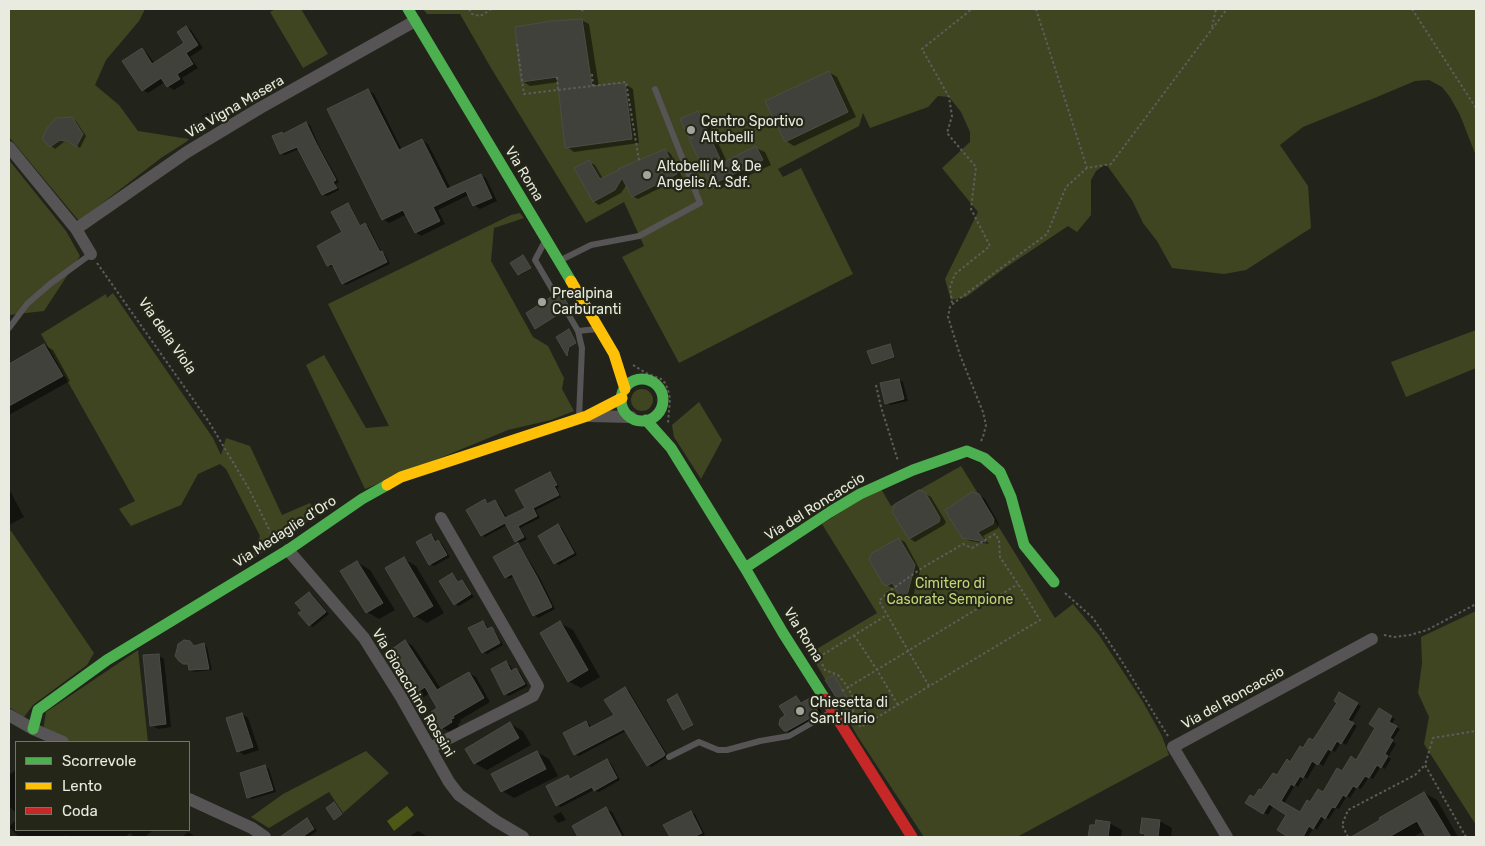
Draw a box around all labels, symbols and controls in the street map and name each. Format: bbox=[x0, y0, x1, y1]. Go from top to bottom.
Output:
street label: Via Vigna Masera bbox=[183, 72, 287, 142]
place label: Centro Sportivo Altobelli bbox=[701, 114, 803, 146]
marker: Centro Sportivo Altobelli bbox=[685, 124, 697, 136]
street label: Via Roma bbox=[501, 144, 547, 204]
place label: Altobelli M. & De Angelis A. Sdf. bbox=[657, 159, 762, 192]
marker: Altobelli M. & De Angelis A. Sdf. bbox=[641, 169, 653, 181]
place label: Prealpina Carburanti bbox=[552, 286, 621, 318]
street label: Via della Viola bbox=[134, 295, 200, 377]
marker: Prealpina Carburanti bbox=[536, 296, 548, 308]
street label: Via del Roncaccio bbox=[762, 470, 868, 544]
street label: Via Medaglie d'Oro bbox=[230, 492, 340, 572]
park label: Cimitero di Casorate Sempione bbox=[887, 576, 1013, 608]
street label: Via Roma bbox=[780, 605, 826, 665]
street label: Via Gioacchino Rossini bbox=[368, 626, 458, 760]
street label: Via del Roncaccio bbox=[1179, 663, 1287, 733]
place label: Chiesetta di Sant'Ilario bbox=[810, 695, 888, 728]
marker: Chiesetta di Sant'Ilario bbox=[794, 705, 806, 717]
legend bbox=[15, 741, 190, 831]
text: Scorrevole bbox=[62, 752, 136, 770]
text: Lento bbox=[62, 777, 102, 795]
text: Coda bbox=[62, 802, 98, 820]

